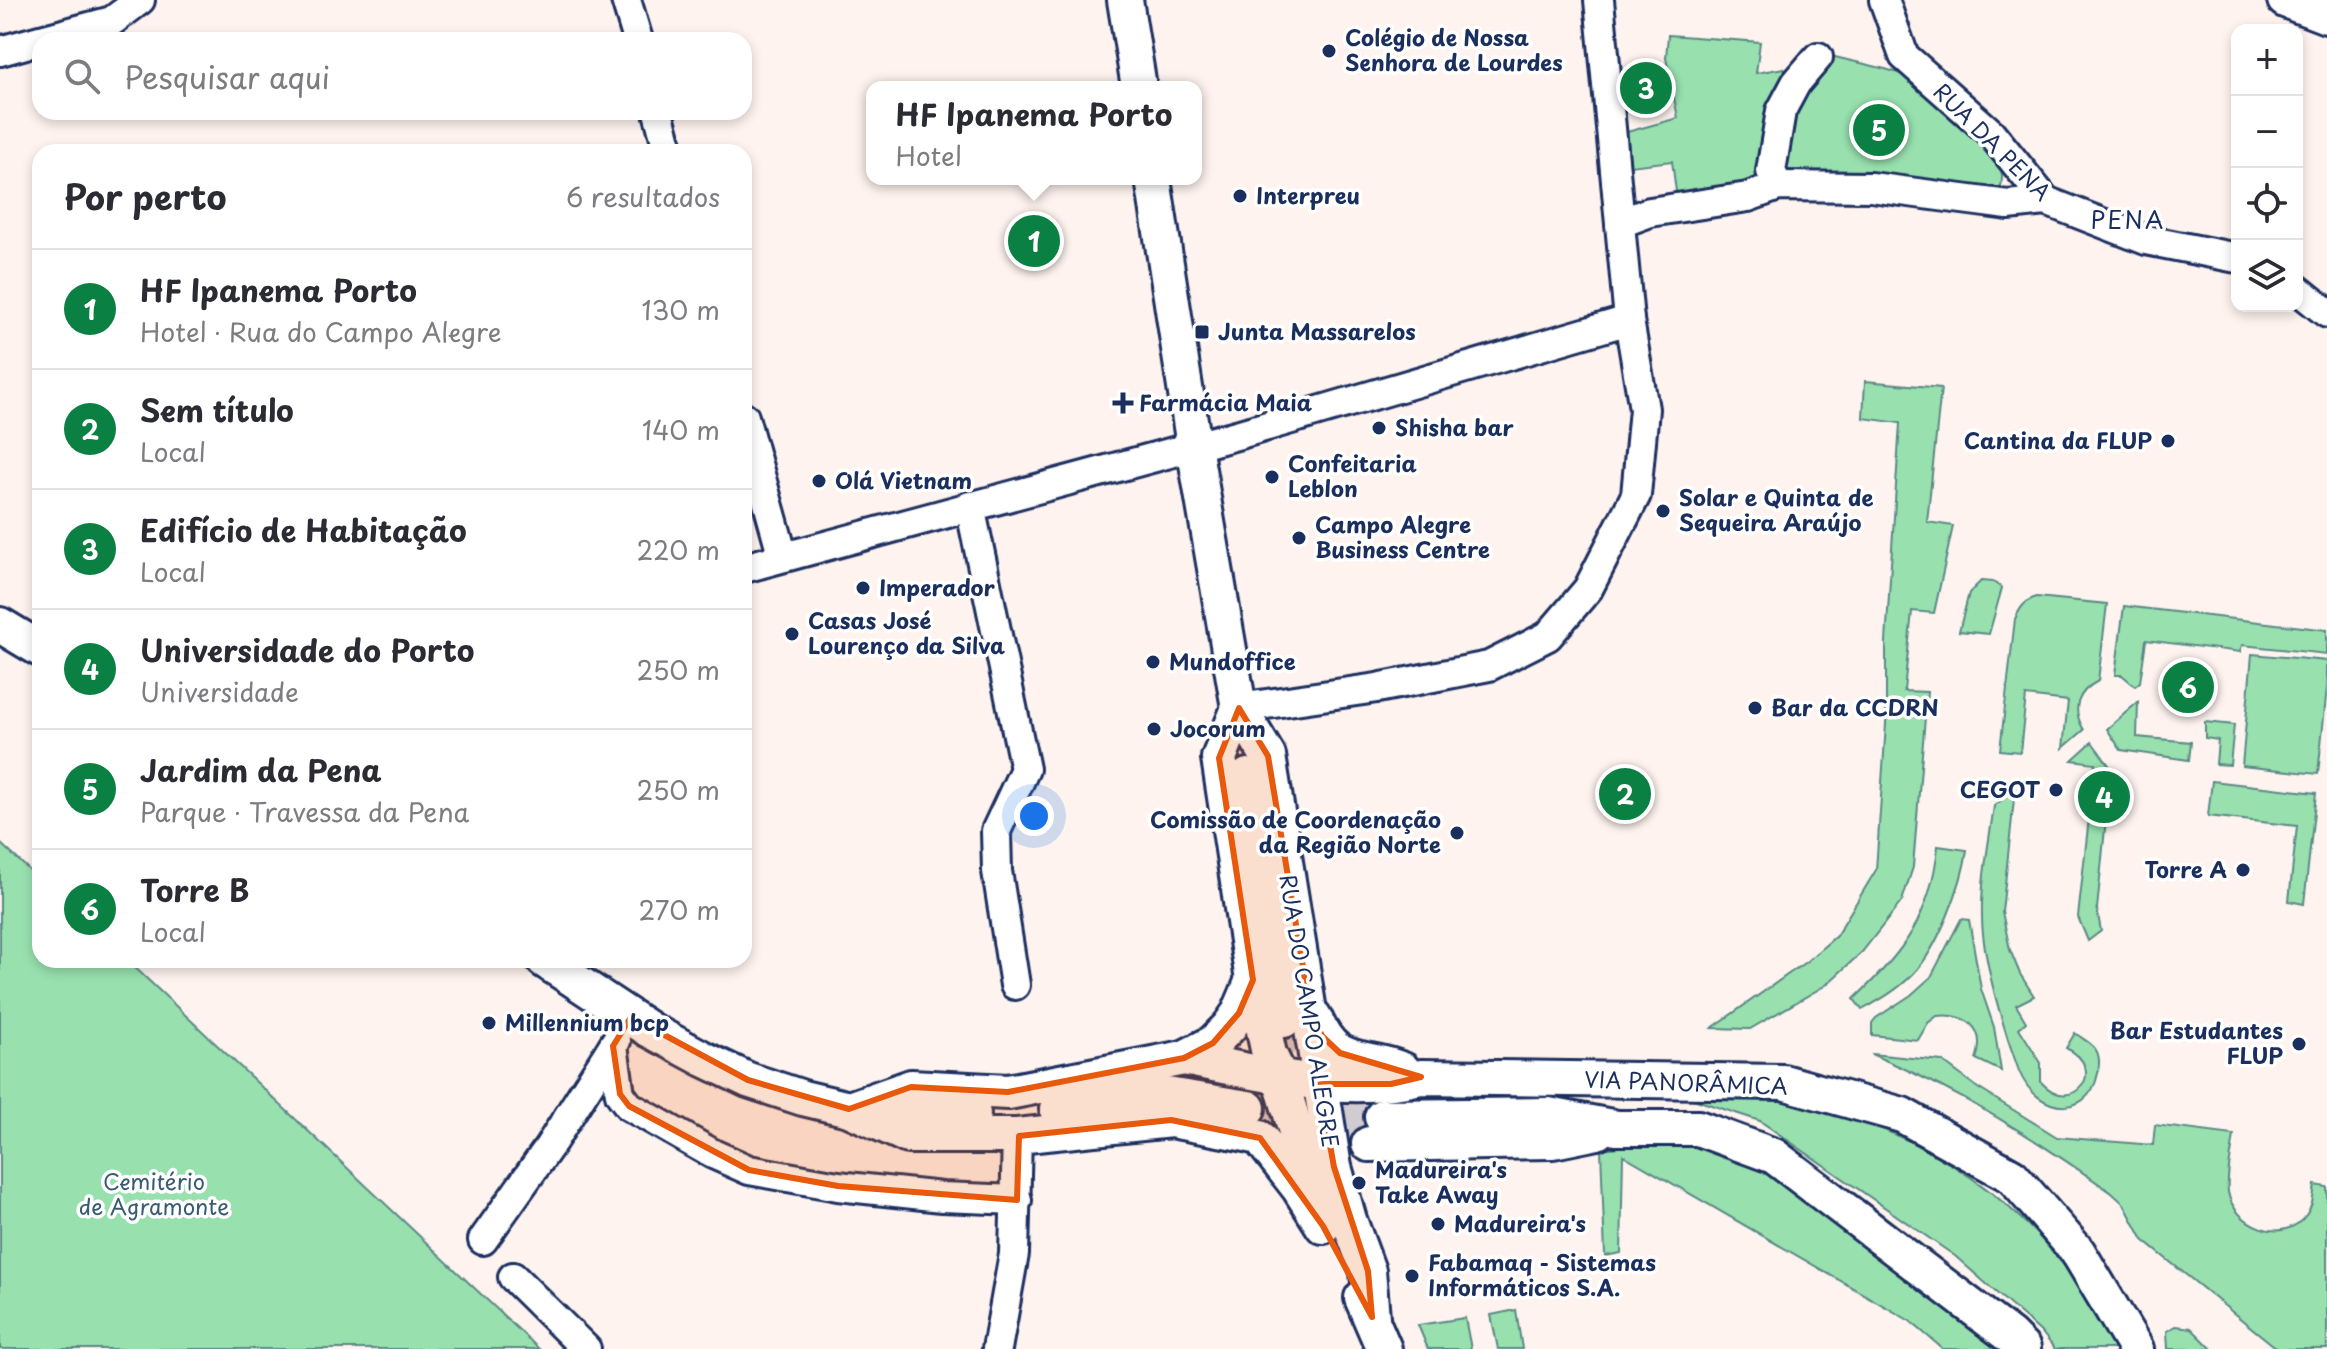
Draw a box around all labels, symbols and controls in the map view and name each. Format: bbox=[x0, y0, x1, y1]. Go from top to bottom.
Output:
place label: Colégio de Nossa Senhora de Lourdes bbox=[1345, 20, 1563, 78]
map controls bbox=[2231, 24, 2303, 312]
button: + bbox=[2231, 24, 2303, 96]
search box bbox=[32, 32, 752, 120]
marker: Colégio de Nossa Senhora de Lourdes bbox=[1320, 42, 1338, 60]
icon: search bbox=[60, 54, 104, 98]
text: Pesquisar aqui bbox=[124, 54, 330, 99]
pin: 3 bbox=[1620, 58, 1672, 118]
street label: RUA DA PENA bbox=[1927, 75, 2059, 207]
popup bbox=[866, 81, 1202, 185]
text: HF Ipanema Porto bbox=[896, 91, 1172, 136]
button: − bbox=[2231, 96, 2303, 168]
pin: 5 bbox=[1853, 100, 1905, 160]
text: Hotel bbox=[896, 136, 962, 175]
button: locate bbox=[2231, 168, 2303, 240]
text: Por perto bbox=[64, 170, 226, 222]
text: 6 resultados bbox=[566, 177, 720, 216]
place label: Interpreu bbox=[1256, 178, 1360, 211]
marker: Interpreu bbox=[1231, 187, 1249, 205]
district label: PENA bbox=[2090, 201, 2166, 237]
pin: 1 bbox=[1008, 211, 1060, 271]
button: layers bbox=[2231, 240, 2303, 312]
text: HF Ipanema Porto bbox=[140, 267, 417, 312]
text: 1 bbox=[84, 290, 96, 329]
text: 130 m bbox=[641, 290, 720, 329]
text: Hotel · Rua do Campo Alegre bbox=[140, 312, 502, 351]
place label: Junta Massarelos bbox=[1218, 314, 1416, 347]
marker: Junta Massarelos bbox=[1193, 323, 1211, 341]
place label: Farmácia Maia bbox=[1139, 385, 1313, 418]
text: Sem título bbox=[140, 387, 294, 432]
marker: Farmácia Maia bbox=[1114, 394, 1132, 412]
text: 2 bbox=[81, 410, 99, 449]
text: 140 m bbox=[642, 410, 720, 449]
place label: Shisha bar bbox=[1395, 410, 1514, 443]
marker: Shisha bar bbox=[1370, 419, 1388, 437]
place label: Cantina da FLUP bbox=[1964, 423, 2152, 456]
text: Local bbox=[140, 432, 206, 471]
marker: Cantina da FLUP bbox=[2159, 432, 2177, 450]
place label: Confeitaria Leblon bbox=[1288, 446, 1417, 504]
place label: Olá Vietnam bbox=[835, 463, 972, 496]
marker: Confeitaria Leblon bbox=[1263, 468, 1281, 486]
marker: Olá Vietnam bbox=[810, 472, 828, 490]
place label: Solar e Quinta de Sequeira Araújo bbox=[1679, 480, 1873, 538]
marker: Solar e Quinta de Sequeira Araújo bbox=[1654, 502, 1672, 520]
text: Edifício de Habitação bbox=[140, 507, 467, 552]
place label: Campo Alegre Business Centre bbox=[1315, 507, 1490, 565]
marker: Campo Alegre Business Centre bbox=[1290, 529, 1308, 547]
text: 3 bbox=[81, 530, 99, 569]
text: 220 m bbox=[636, 530, 720, 569]
text: Local bbox=[140, 552, 206, 591]
place label: Imperador bbox=[879, 570, 995, 603]
marker: Imperador bbox=[854, 579, 872, 597]
place label: Casas José Lourenço da Silva bbox=[808, 603, 1005, 661]
marker: Casas José Lourenço da Silva bbox=[783, 625, 801, 643]
text: Universidade do Porto bbox=[140, 627, 474, 672]
place label: Mundoffice bbox=[1169, 644, 1296, 677]
text: 4 bbox=[81, 650, 99, 689]
text: 250 m bbox=[636, 650, 720, 689]
marker: Mundoffice bbox=[1144, 653, 1162, 671]
pin: 6 bbox=[2162, 657, 2214, 717]
text: Universidade bbox=[140, 672, 299, 711]
place label: Bar da CCDRN bbox=[1771, 690, 1939, 723]
marker: Bar da CCDRN bbox=[1746, 699, 1764, 717]
place label: Jocorum bbox=[1170, 711, 1266, 744]
marker: Jocorum bbox=[1145, 720, 1163, 738]
text: Jardim da Pena bbox=[140, 747, 381, 792]
pin: 2 bbox=[1599, 764, 1651, 824]
pin: 4 bbox=[2078, 767, 2130, 827]
text: 5 bbox=[82, 770, 98, 809]
text: 250 m bbox=[636, 770, 720, 809]
place label: CEGOT bbox=[1960, 772, 2040, 805]
marker: CEGOT bbox=[2047, 781, 2065, 799]
text: Parque · Travessa da Pena bbox=[140, 792, 469, 831]
your location bbox=[1014, 796, 1054, 836]
place label: Comissão de Coordenação da Região Norte bbox=[1150, 802, 1441, 860]
marker: Comissão de Coordenação da Região Norte bbox=[1448, 824, 1466, 842]
place label: Torre A bbox=[2144, 852, 2227, 885]
marker: Torre A bbox=[2234, 861, 2252, 879]
text: Torre B bbox=[140, 867, 250, 912]
street label: RUA DO CAMPO ALEGRE bbox=[1273, 872, 1348, 1150]
text: 6 bbox=[81, 890, 99, 929]
text: 270 m bbox=[639, 890, 720, 929]
text: Local bbox=[140, 912, 206, 951]
place label: Millennium bcp bbox=[505, 1005, 669, 1038]
place label: Bar Estudantes FLUP bbox=[2110, 1013, 2283, 1071]
marker: Millennium bcp bbox=[480, 1014, 498, 1032]
marker: Bar Estudantes FLUP bbox=[2290, 1035, 2308, 1053]
street label: VIA PANORÂMICA bbox=[1584, 1061, 1788, 1102]
place label: Madureira's Take Away bbox=[1375, 1152, 1507, 1210]
park label: Cemitério de Agramonte bbox=[79, 1164, 229, 1222]
marker: Madureira's Take Away bbox=[1350, 1174, 1368, 1192]
place label: Madureira's bbox=[1454, 1206, 1586, 1239]
marker: Madureira's bbox=[1429, 1215, 1447, 1233]
place label: Fabamaq - Sistemas Informáticos S.A. bbox=[1428, 1245, 1656, 1303]
marker: Fabamaq - Sistemas Informáticos S.A. bbox=[1403, 1267, 1421, 1285]

